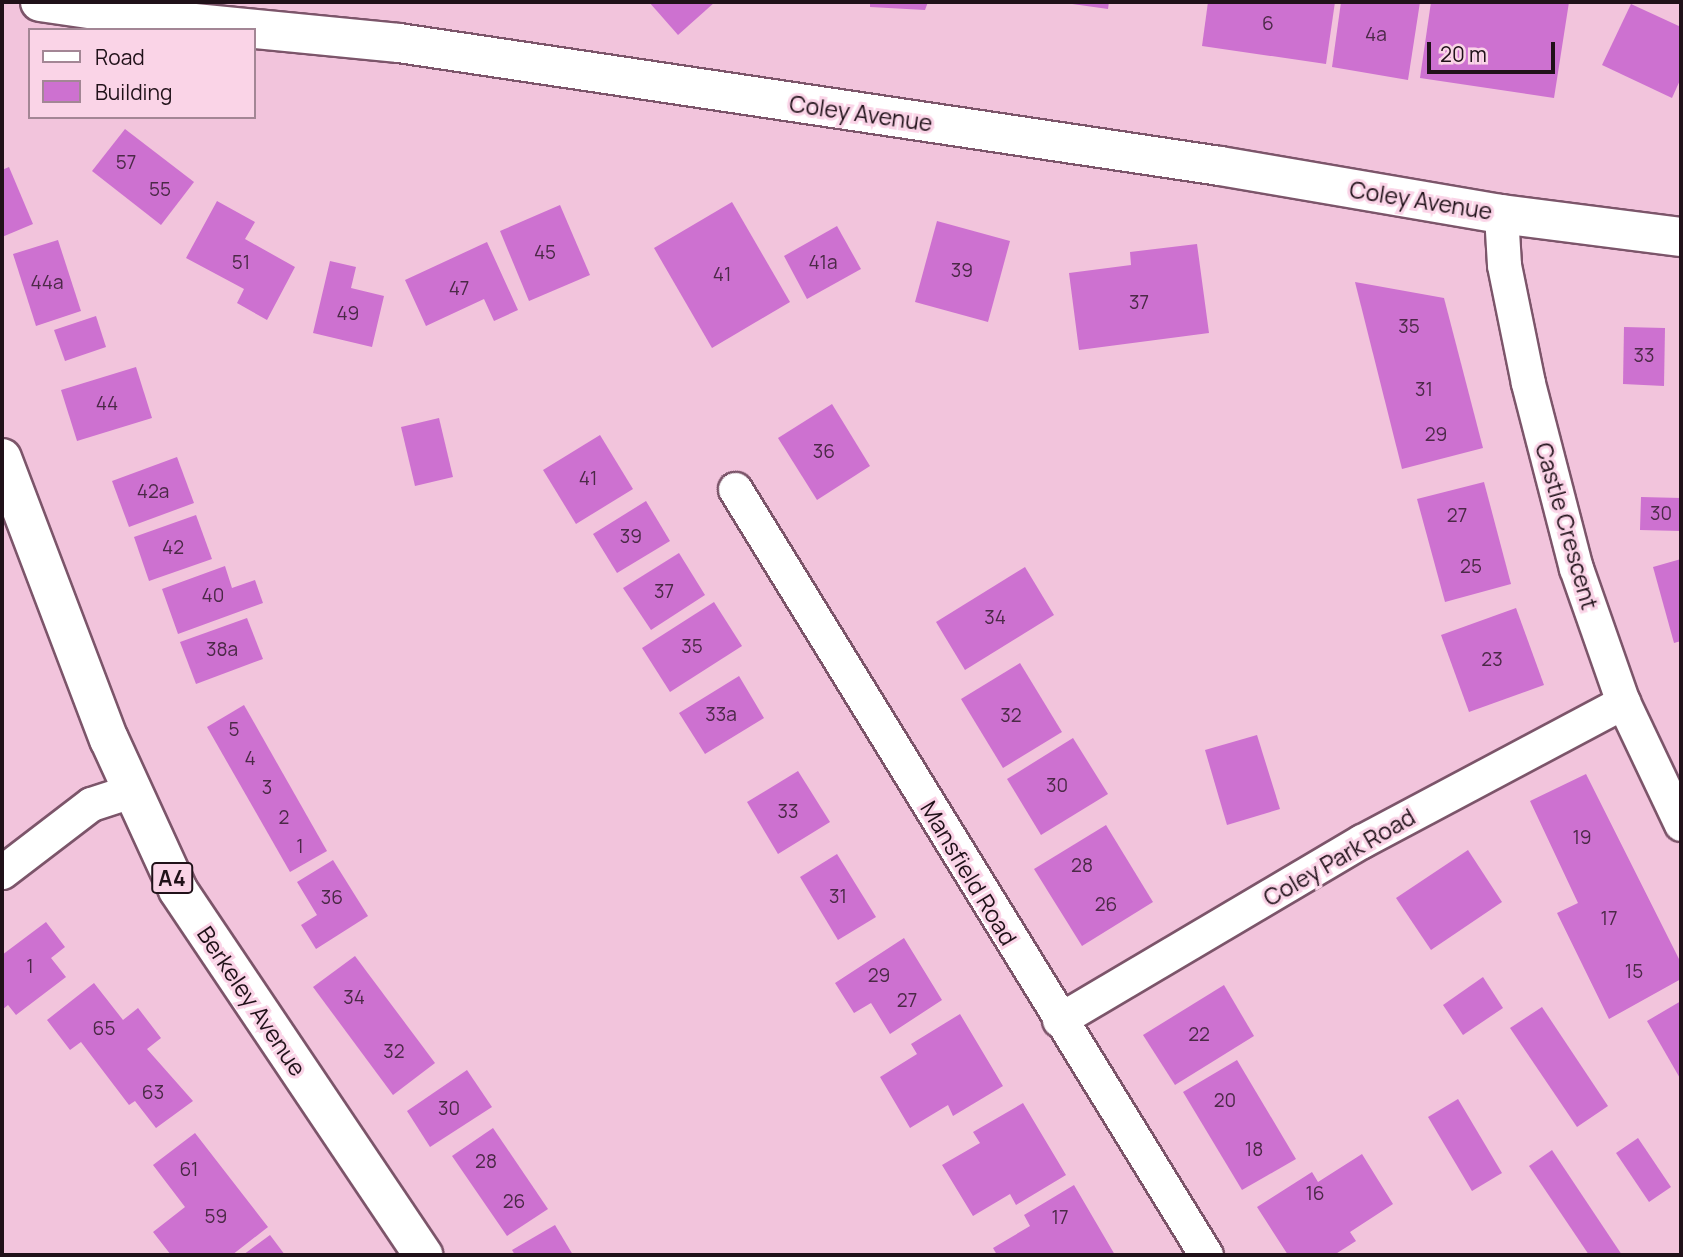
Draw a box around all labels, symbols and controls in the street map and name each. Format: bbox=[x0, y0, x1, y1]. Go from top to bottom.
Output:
house number: 6 bbox=[1262, 13, 1274, 35]
house number: 4a bbox=[1365, 24, 1387, 46]
legend bbox=[28, 28, 256, 119]
scale bar bbox=[1431, 28, 1559, 72]
text: 20 m bbox=[1440, 40, 1487, 68]
text: Road bbox=[95, 43, 145, 71]
text: Building bbox=[95, 78, 172, 106]
street label: Coley Avenue bbox=[788, 89, 934, 137]
house number: 57 bbox=[116, 152, 136, 174]
street label: Coley Avenue bbox=[1348, 175, 1494, 225]
house number: 55 bbox=[149, 179, 171, 201]
house number: 45 bbox=[534, 242, 556, 264]
house number: 51 bbox=[232, 252, 250, 274]
house number: 41a bbox=[808, 252, 838, 274]
house number: 39 bbox=[951, 260, 973, 282]
house number: 41 bbox=[713, 264, 731, 286]
house number: 44a bbox=[30, 272, 64, 294]
house number: 47 bbox=[449, 278, 469, 300]
house number: 37 bbox=[1129, 292, 1149, 314]
house number: 49 bbox=[337, 303, 359, 325]
house number: 35 bbox=[1398, 316, 1420, 338]
house number: 33 bbox=[1633, 345, 1655, 367]
house number: 31 bbox=[1415, 379, 1433, 401]
house number: 44 bbox=[96, 393, 118, 415]
house number: 29 bbox=[1425, 424, 1447, 446]
street label: Castle Crescent bbox=[1530, 439, 1604, 613]
house number: 36 bbox=[813, 441, 835, 463]
house number: 41 bbox=[579, 468, 597, 490]
house number: 42a bbox=[137, 481, 169, 503]
house number: 30 bbox=[1650, 503, 1672, 525]
house number: 27 bbox=[1447, 505, 1467, 527]
house number: 39 bbox=[620, 526, 642, 548]
house number: 42 bbox=[162, 537, 184, 559]
house number: 25 bbox=[1460, 556, 1482, 578]
house number: 37 bbox=[654, 581, 674, 603]
house number: 40 bbox=[202, 585, 224, 607]
house number: 34 bbox=[984, 607, 1006, 629]
house number: 35 bbox=[681, 636, 703, 658]
house number: 38a bbox=[206, 639, 238, 661]
house number: 23 bbox=[1481, 649, 1503, 671]
house number: 33a bbox=[705, 704, 737, 726]
house number: 32 bbox=[1000, 705, 1022, 727]
house number: 5 bbox=[229, 719, 239, 741]
house number: 4 bbox=[244, 748, 256, 770]
house number: 30 bbox=[1046, 775, 1068, 797]
house number: 3 bbox=[262, 777, 272, 799]
street label: Mansfield Road bbox=[915, 796, 1023, 950]
house number: 33 bbox=[777, 801, 799, 823]
street label: Coley Park Road bbox=[1258, 802, 1420, 912]
house number: 2 bbox=[279, 807, 289, 829]
house number: 19 bbox=[1572, 827, 1592, 849]
house number: 1 bbox=[296, 836, 304, 858]
house number: 28 bbox=[1071, 855, 1093, 877]
road number: A4 bbox=[151, 860, 193, 896]
house number: 31 bbox=[829, 886, 847, 908]
house number: 36 bbox=[321, 887, 343, 909]
house number: 26 bbox=[1095, 894, 1117, 916]
house number: 17 bbox=[1601, 908, 1617, 930]
street label: Berkeley Avenue bbox=[192, 921, 312, 1081]
house number: 1 bbox=[26, 956, 34, 978]
house number: 15 bbox=[1625, 961, 1643, 983]
house number: 29 bbox=[868, 965, 890, 987]
house number: 34 bbox=[343, 987, 365, 1009]
house number: 27 bbox=[897, 990, 917, 1012]
house number: 65 bbox=[93, 1018, 115, 1040]
house number: 22 bbox=[1188, 1024, 1210, 1046]
house number: 32 bbox=[383, 1041, 405, 1063]
house number: 63 bbox=[142, 1082, 164, 1104]
house number: 20 bbox=[1214, 1090, 1236, 1112]
house number: 30 bbox=[438, 1098, 460, 1120]
house number: 18 bbox=[1245, 1139, 1263, 1161]
house number: 28 bbox=[475, 1151, 497, 1173]
house number: 61 bbox=[180, 1159, 198, 1181]
house number: 16 bbox=[1305, 1183, 1325, 1205]
house number: 26 bbox=[503, 1191, 525, 1213]
house number: 59 bbox=[205, 1206, 227, 1228]
house number: 17 bbox=[1052, 1207, 1068, 1229]

